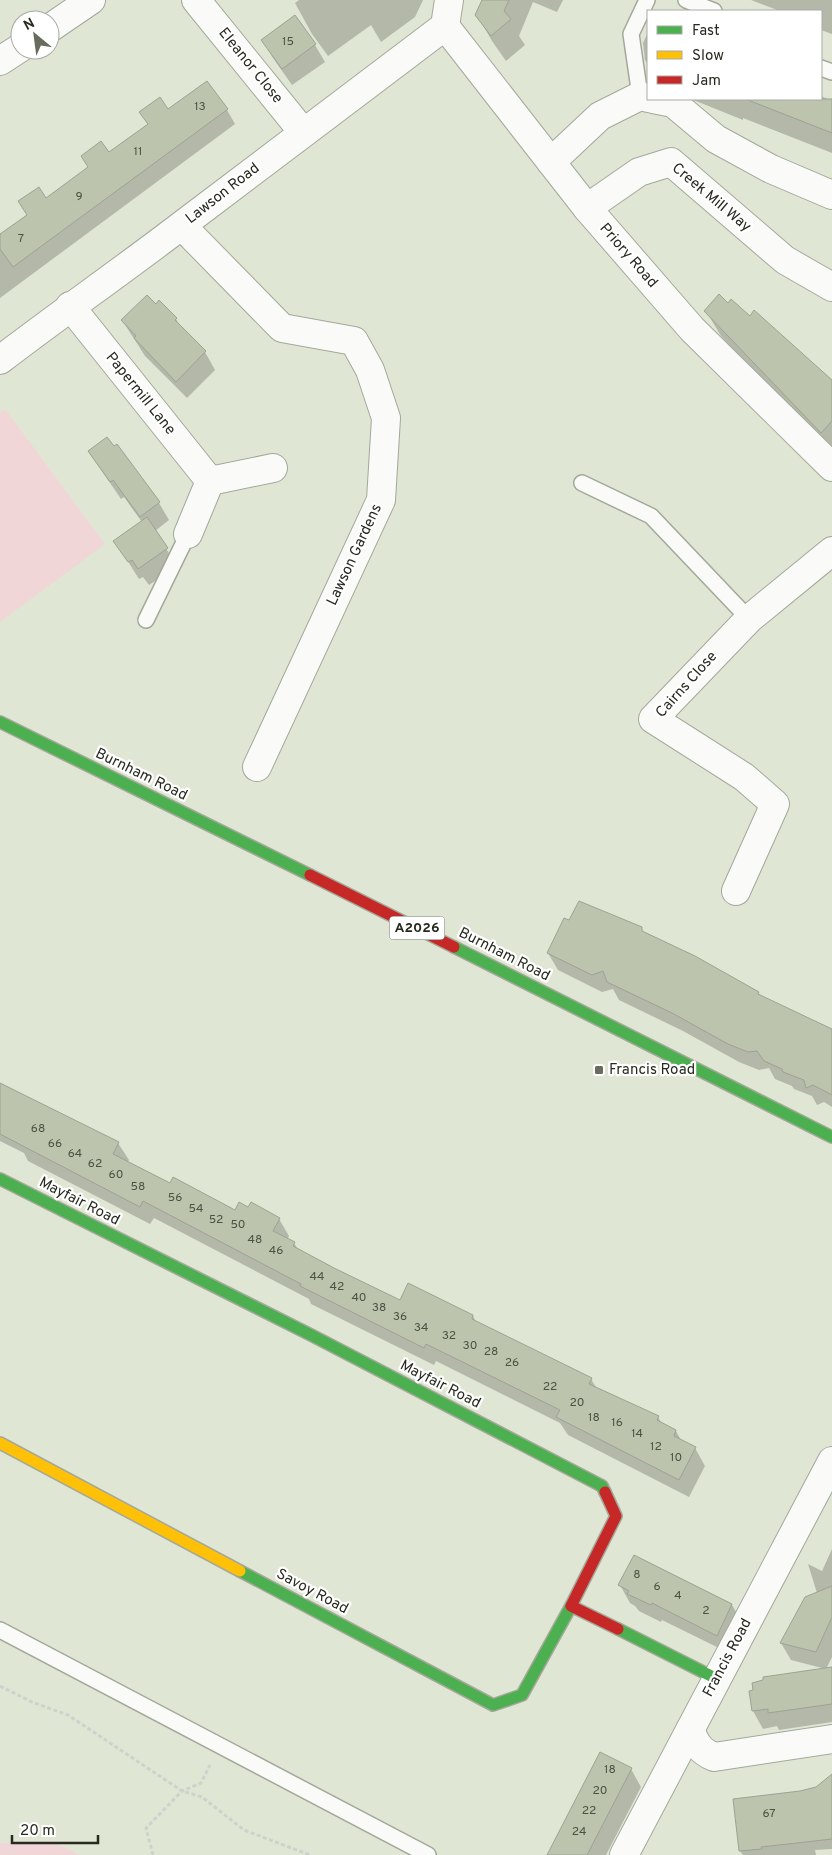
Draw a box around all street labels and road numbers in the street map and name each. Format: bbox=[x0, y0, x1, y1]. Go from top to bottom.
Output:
street label: Eleanor Close bbox=[214, 24, 286, 108]
street label: Lawson Road bbox=[182, 159, 264, 229]
street label: Creek Mill Way bbox=[667, 159, 755, 237]
street label: Priory Road bbox=[595, 220, 661, 292]
street label: Papermill Lane bbox=[101, 349, 179, 439]
street label: Lawson Gardens bbox=[323, 501, 387, 609]
street label: Cairns Close bbox=[652, 648, 722, 722]
street label: Burnham Road bbox=[92, 745, 190, 805]
road number: A2026 bbox=[390, 916, 444, 940]
street label: Burnham Road bbox=[455, 924, 553, 986]
street label: Mayfair Road bbox=[35, 1174, 123, 1230]
street label: Mayfair Road bbox=[396, 1357, 484, 1413]
street label: Savoy Road bbox=[273, 1565, 351, 1619]
street label: Francis Road bbox=[699, 1615, 757, 1701]

